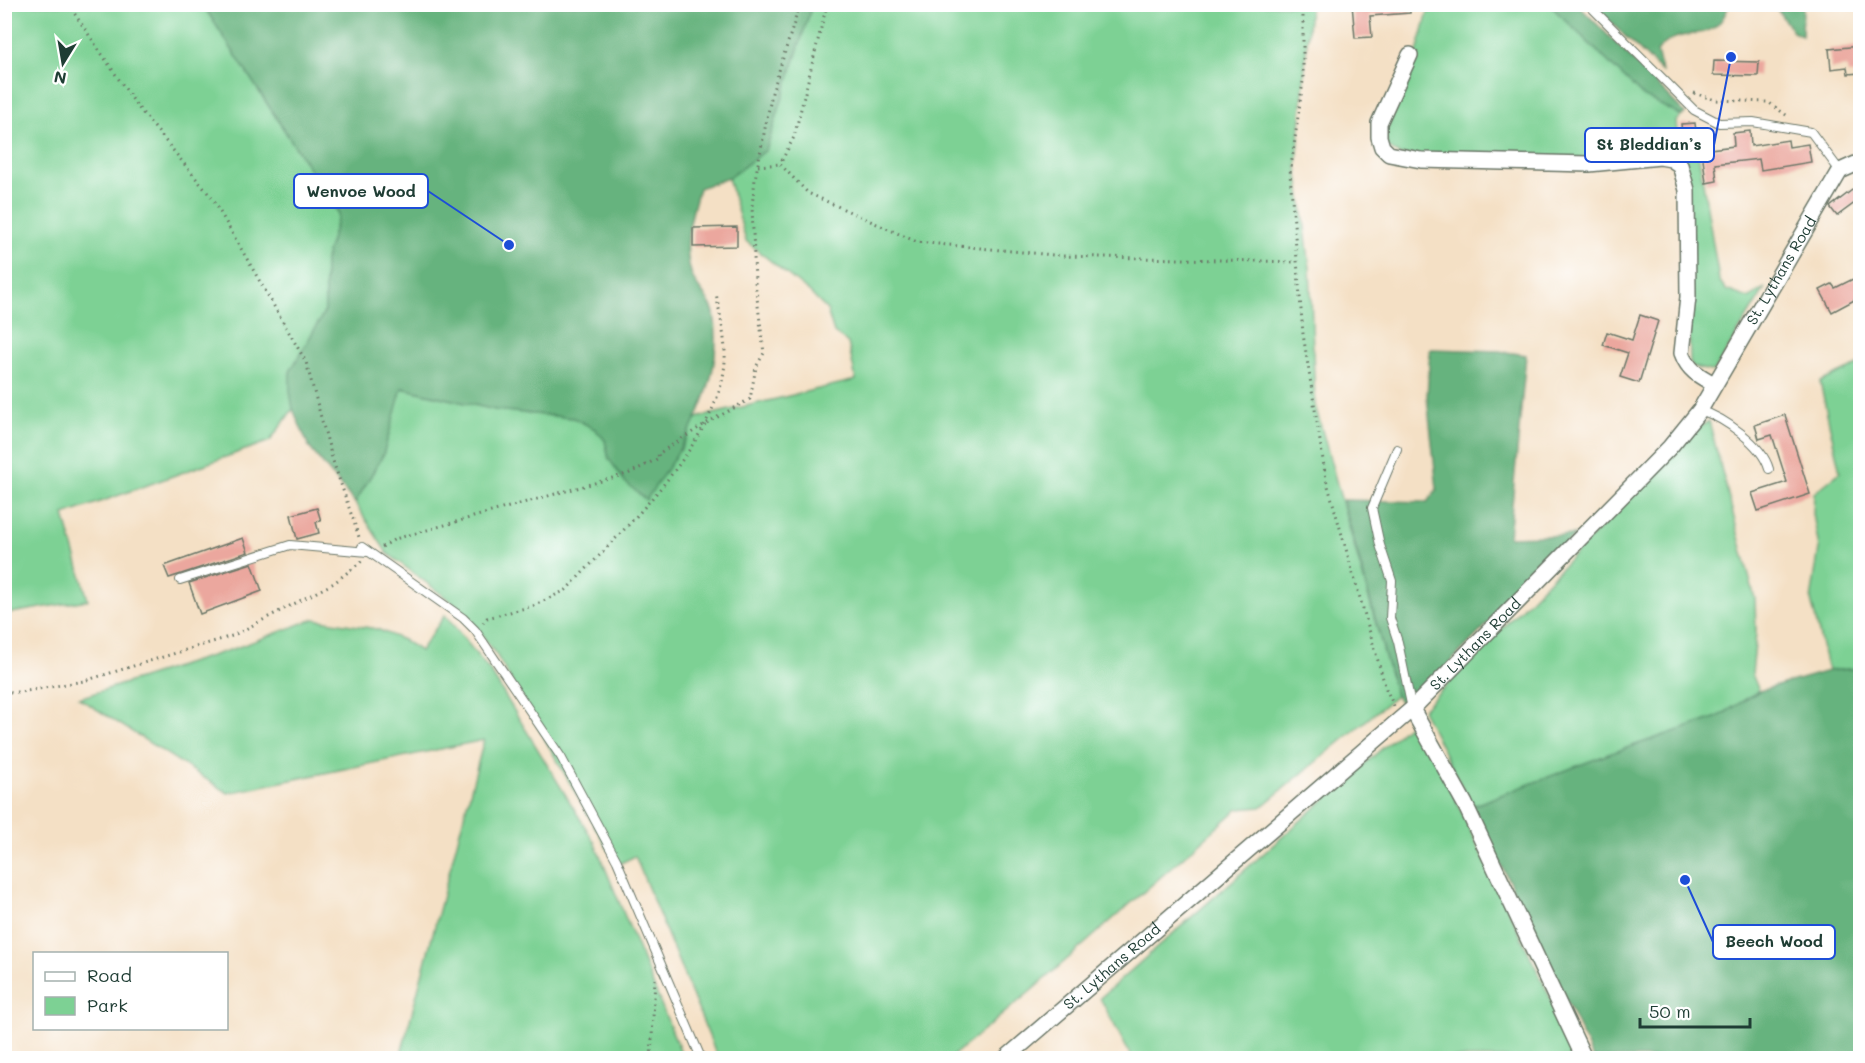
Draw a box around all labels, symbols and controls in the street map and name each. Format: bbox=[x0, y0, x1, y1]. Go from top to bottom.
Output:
north arrow bbox=[33, 33, 93, 93]
text: N bbox=[52, 67, 68, 90]
callout: St Bleddian’s bbox=[1585, 128, 1714, 162]
text: St Bleddian’s bbox=[1596, 133, 1702, 154]
callout: Wenvoe Wood bbox=[294, 174, 428, 208]
text: Wenvoe Wood bbox=[306, 180, 416, 201]
street label: St. Lythans Road bbox=[1741, 213, 1820, 328]
street label: St. Lythans Road bbox=[1425, 593, 1525, 694]
street label: St. Lythans Road bbox=[1059, 919, 1164, 1013]
callout: Beech Wood bbox=[1713, 925, 1835, 959]
text: Beech Wood bbox=[1725, 930, 1823, 951]
legend bbox=[33, 952, 228, 1030]
text: Road bbox=[87, 963, 132, 987]
scale bar bbox=[1640, 991, 1750, 1029]
text: Park bbox=[87, 993, 128, 1017]
text: 50 m bbox=[1649, 999, 1691, 1023]

